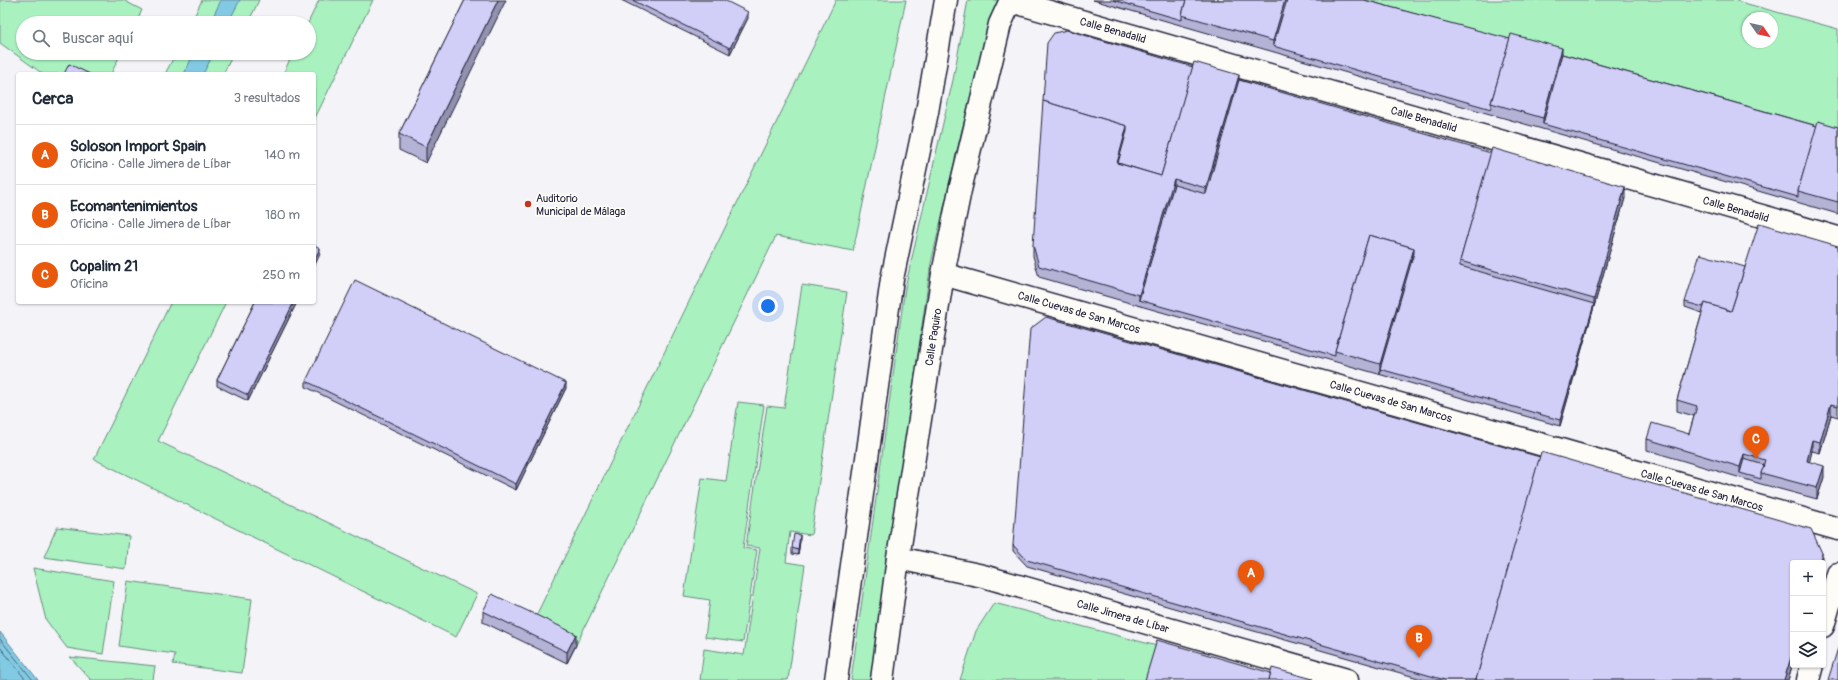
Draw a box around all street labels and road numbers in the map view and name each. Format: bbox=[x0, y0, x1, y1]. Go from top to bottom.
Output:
street label: Calle Benadalid bbox=[1078, 15, 1147, 46]
street label: Calle Benadalid bbox=[1389, 104, 1458, 135]
street label: Calle Benadalid bbox=[1701, 194, 1770, 225]
street label: Calle Cuevas de San Marcos bbox=[1016, 289, 1142, 336]
street label: Calle Paquiro bbox=[923, 307, 944, 367]
street label: Calle Cuevas de San Marcos bbox=[1328, 378, 1454, 425]
street label: Calle Cuevas de San Marcos bbox=[1639, 467, 1765, 514]
street label: Calle Jimera de Líbar bbox=[1075, 597, 1171, 636]

